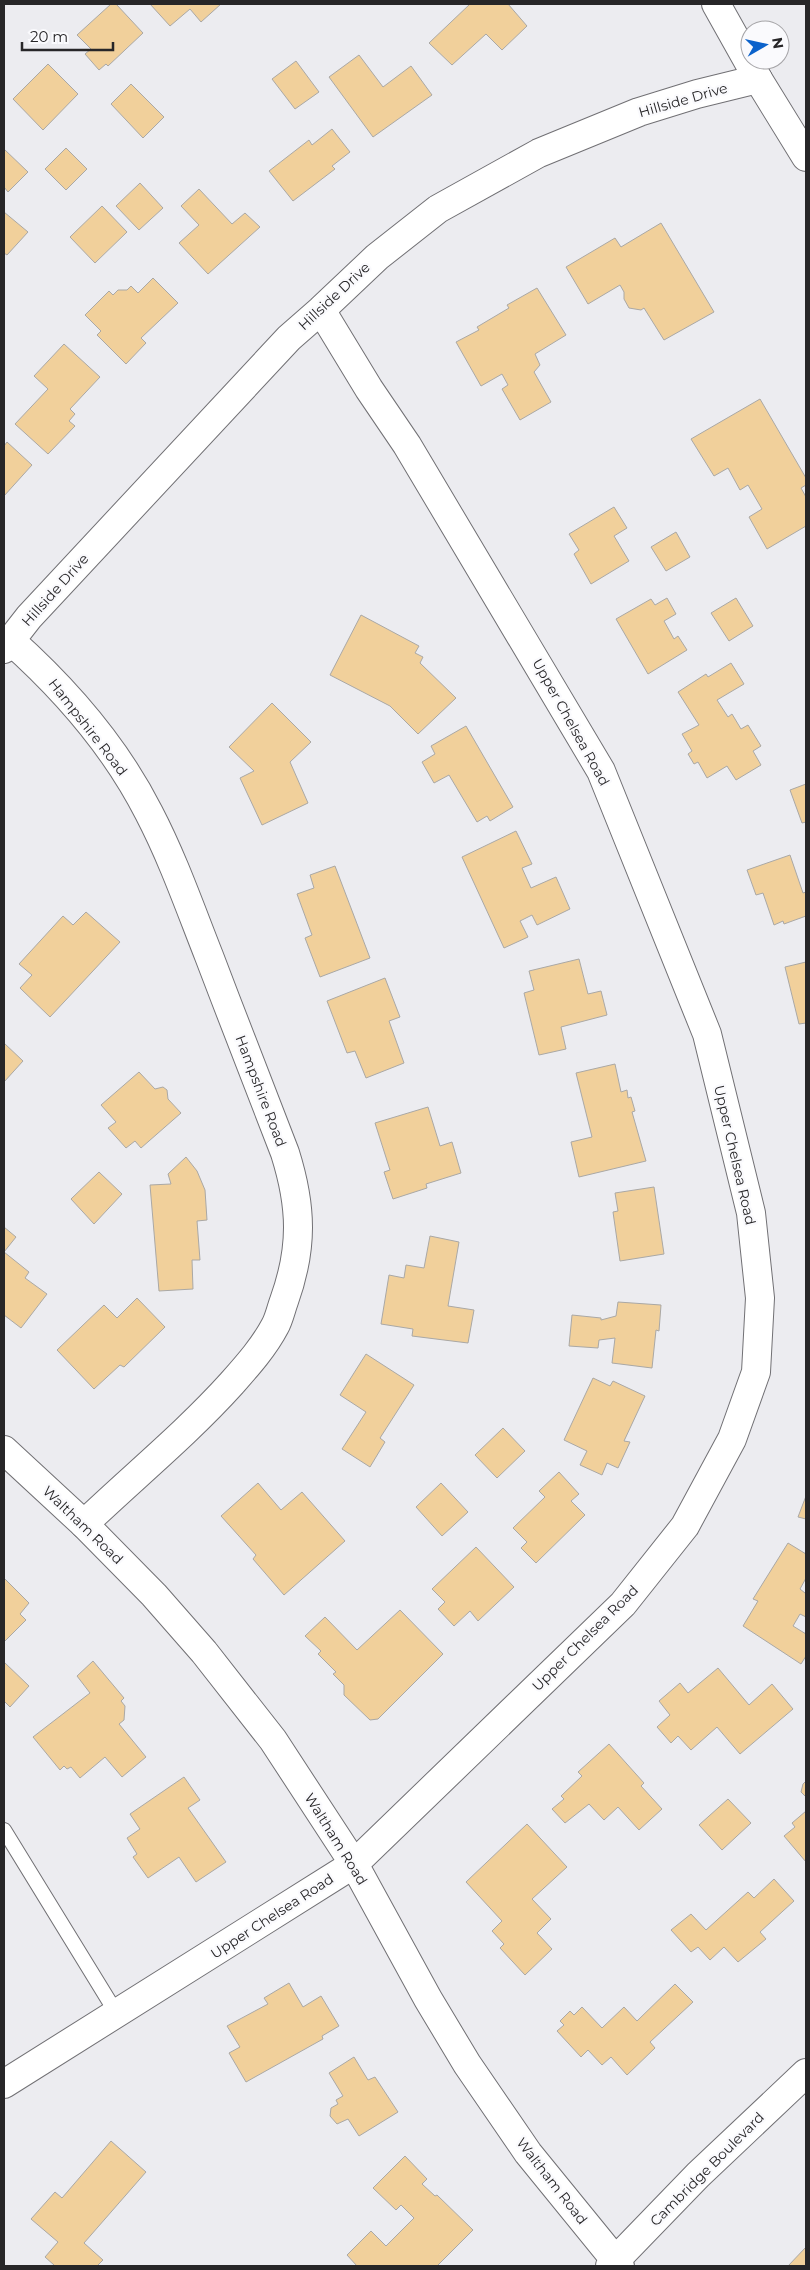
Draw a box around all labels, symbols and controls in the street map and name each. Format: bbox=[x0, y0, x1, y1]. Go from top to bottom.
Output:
scale bar bbox=[22, 20, 114, 52]
north arrow bbox=[740, 20, 790, 70]
text: 20 m bbox=[30, 27, 68, 46]
text: N bbox=[768, 36, 788, 50]
street label: Hillside Drive bbox=[637, 79, 729, 121]
street label: Hillside Drive bbox=[294, 258, 374, 334]
street label: Hillside Drive bbox=[18, 550, 92, 630]
street label: Upper Chelsea Road bbox=[528, 655, 614, 789]
street label: Hampshire Road bbox=[45, 675, 131, 779]
street label: Hampshire Road bbox=[231, 1033, 291, 1149]
street label: Upper Chelsea Road bbox=[710, 1083, 760, 1227]
street label: Waltham Road bbox=[39, 1482, 127, 1568]
street label: Upper Chelsea Road bbox=[528, 1581, 642, 1695]
street label: Waltham Road bbox=[300, 1790, 372, 1888]
street label: Upper Chelsea Road bbox=[207, 1869, 337, 1963]
street label: Cambridge Boulevard bbox=[646, 2108, 768, 2230]
street label: Waltham Road bbox=[513, 2134, 591, 2228]

